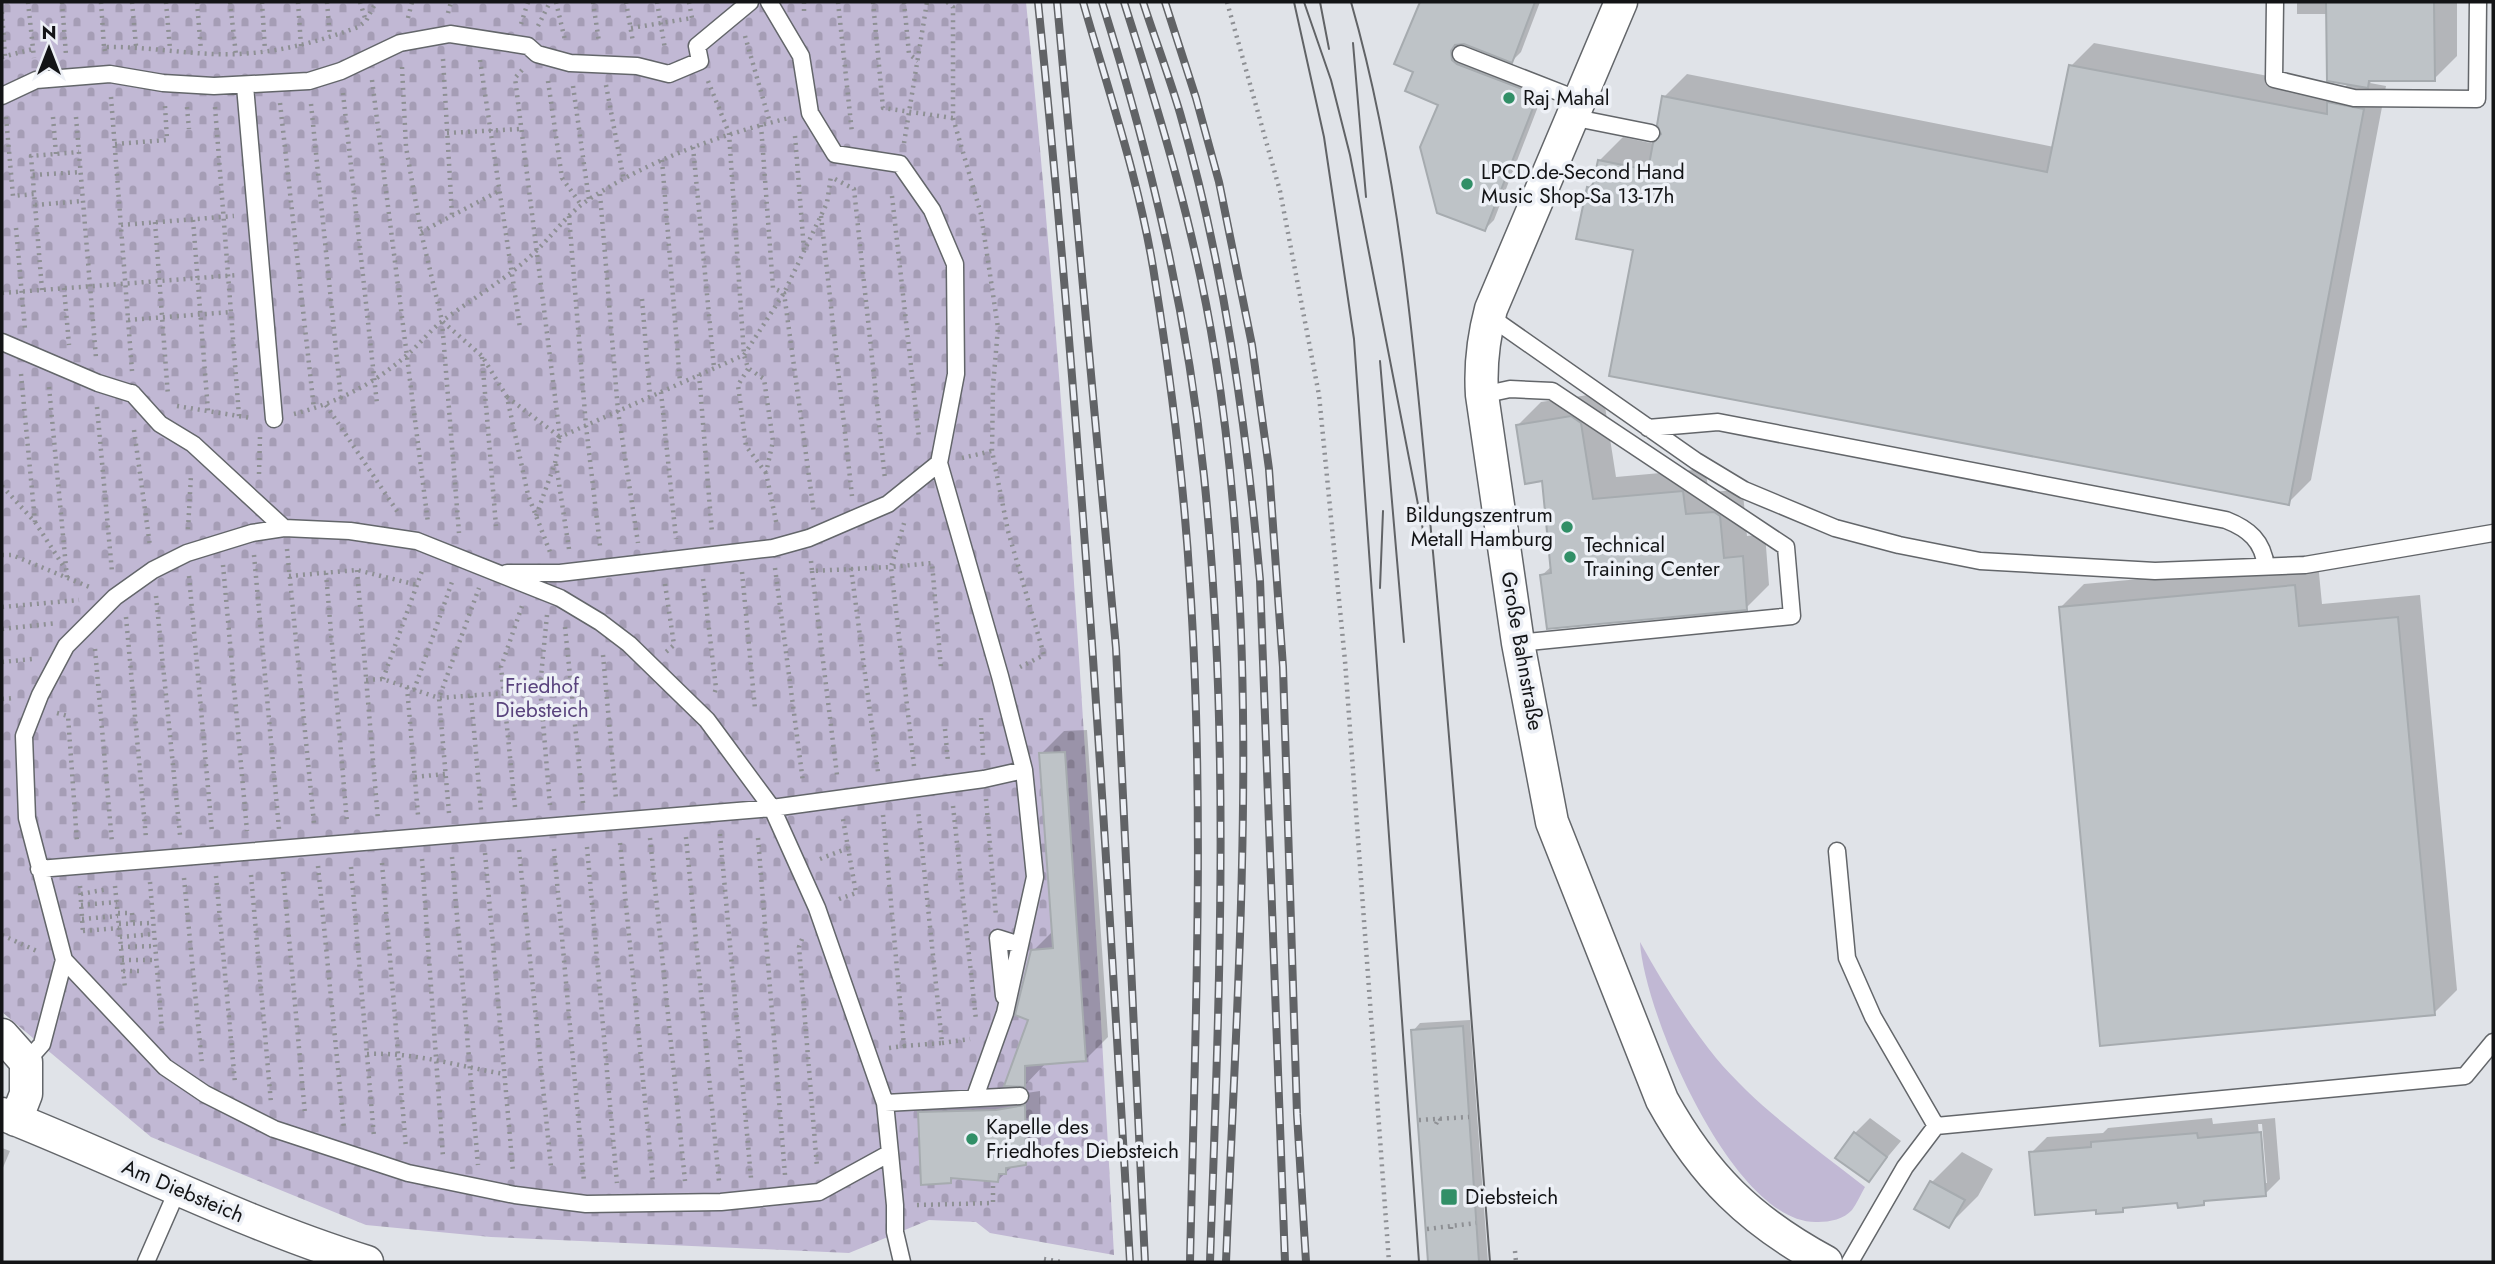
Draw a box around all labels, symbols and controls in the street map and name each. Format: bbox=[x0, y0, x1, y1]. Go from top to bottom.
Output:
north arrow bbox=[14, 14, 84, 84]
text: N bbox=[41, 19, 57, 46]
place label: Raj Mahal bbox=[1523, 83, 1609, 113]
marker: Raj Mahal bbox=[1501, 90, 1517, 106]
place label: LPCD.de-Second Hand Music Shop-Sa 13-17h bbox=[1481, 157, 1685, 211]
marker: LPCD.de-Second Hand Music Shop-Sa 13-17h bbox=[1459, 176, 1475, 192]
place label: Bildungszentrum Metall Hamburg bbox=[1406, 500, 1553, 554]
marker: Bildungszentrum Metall Hamburg bbox=[1559, 519, 1575, 535]
place label: Technical Training Center bbox=[1584, 530, 1721, 584]
marker: Technical Training Center bbox=[1562, 549, 1578, 565]
street label: Große Bahnstraße bbox=[1493, 569, 1551, 733]
park label: Friedhof Diebsteich bbox=[495, 671, 589, 725]
place label: Kapelle des Friedhofes Diebsteich bbox=[986, 1112, 1179, 1166]
marker: Kapelle des Friedhofes Diebsteich bbox=[964, 1131, 980, 1147]
street label: Am Diebsteich bbox=[117, 1152, 249, 1230]
place label: Diebsteich bbox=[1465, 1182, 1558, 1212]
marker: Diebsteich bbox=[1439, 1187, 1459, 1207]

